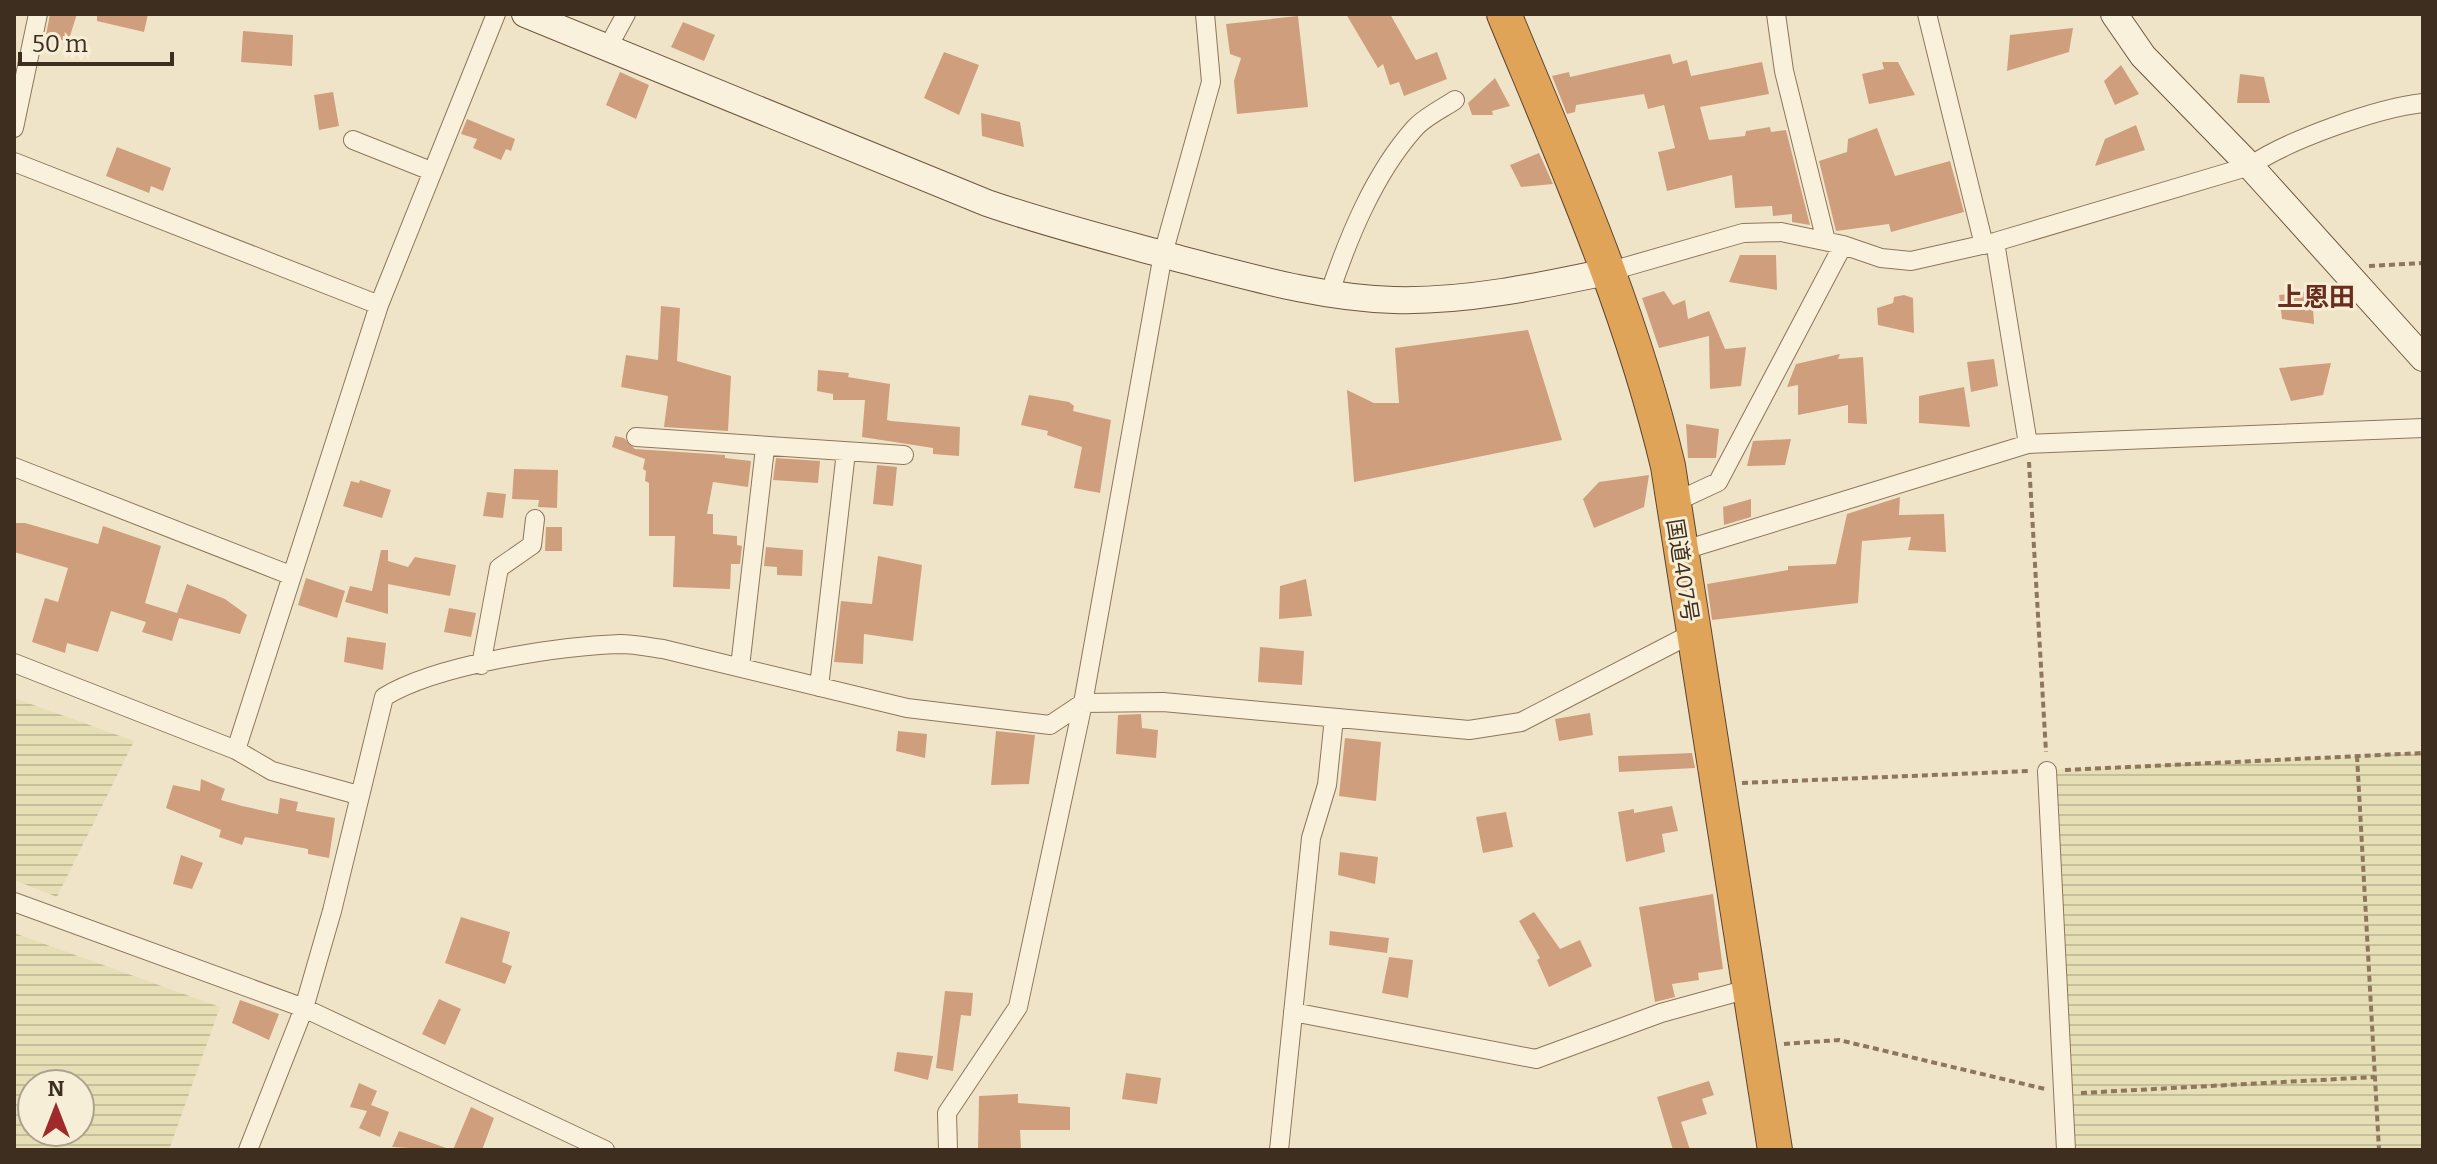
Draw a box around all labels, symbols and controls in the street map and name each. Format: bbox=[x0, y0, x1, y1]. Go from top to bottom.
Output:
scale bar bbox=[20, 16, 172, 66]
text: 50 m bbox=[32, 30, 88, 58]
district label: 上恩田 bbox=[2277, 282, 2355, 313]
street label: 国道407号 bbox=[1661, 517, 1704, 624]
north arrow bbox=[16, 1068, 96, 1148]
text: N bbox=[48, 1075, 65, 1102]

